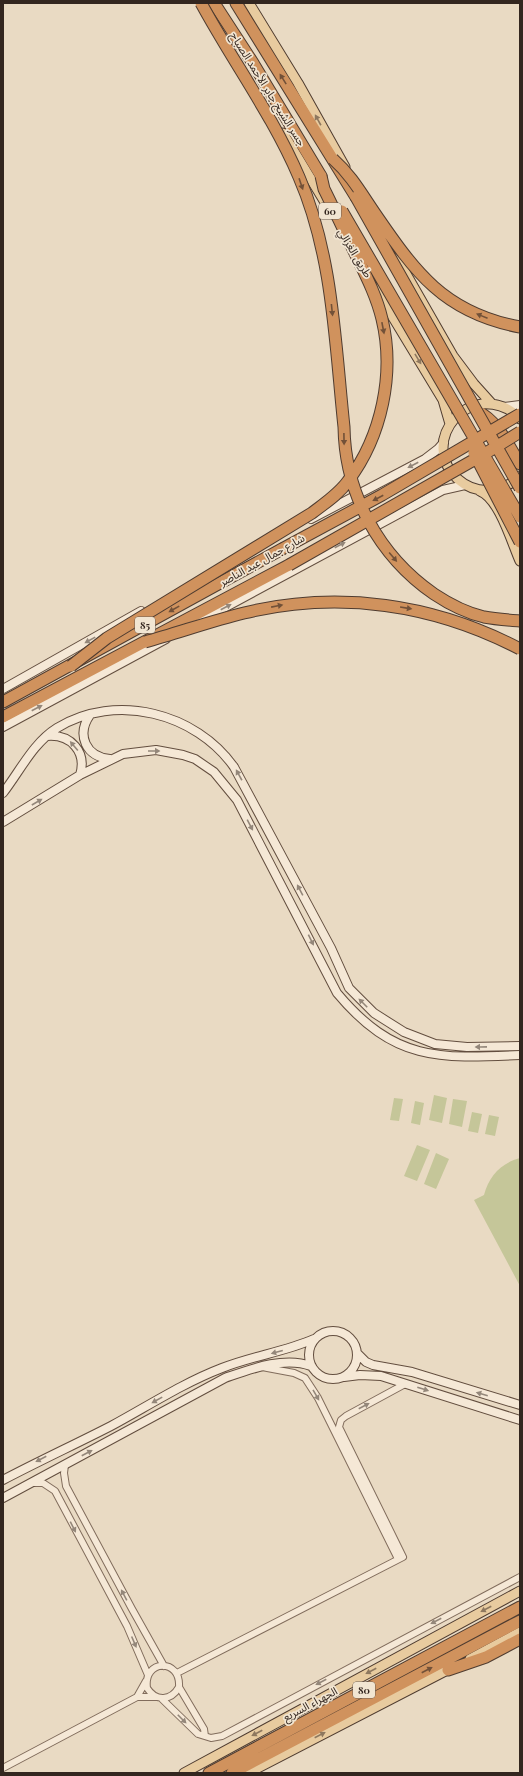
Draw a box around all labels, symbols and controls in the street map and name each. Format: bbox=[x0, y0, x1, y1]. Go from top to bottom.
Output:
street label: جسر الشيخ جابر الأحمد الصباح bbox=[226, 29, 310, 150]
one-way arrow bbox=[279, 74, 287, 84]
one-way arrow bbox=[315, 115, 322, 126]
one-way arrow bbox=[299, 178, 305, 190]
road number: 60 bbox=[319, 203, 341, 219]
street label: طريق الغزالي bbox=[333, 225, 376, 282]
one-way arrow bbox=[329, 304, 335, 316]
one-way arrow bbox=[476, 313, 488, 319]
one-way arrow bbox=[381, 322, 387, 334]
one-way arrow bbox=[415, 353, 422, 365]
one-way arrow bbox=[341, 433, 347, 446]
one-way arrow bbox=[408, 462, 419, 468]
one-way arrow bbox=[372, 494, 383, 501]
street label: شارع جمال عبد الناصر bbox=[216, 530, 308, 591]
one-way arrow bbox=[335, 542, 346, 549]
one-way arrow bbox=[389, 552, 398, 562]
one-way arrow bbox=[271, 603, 283, 609]
one-way arrow bbox=[220, 604, 232, 610]
one-way arrow bbox=[400, 605, 413, 611]
one-way arrow bbox=[168, 606, 180, 612]
road number: 85 bbox=[135, 617, 155, 633]
one-way arrow bbox=[84, 637, 96, 643]
one-way arrow bbox=[32, 705, 43, 711]
one-way arrow bbox=[70, 741, 79, 752]
one-way arrow bbox=[148, 748, 161, 754]
one-way arrow bbox=[235, 770, 242, 781]
one-way arrow bbox=[31, 799, 43, 806]
one-way arrow bbox=[247, 819, 254, 831]
one-way arrow bbox=[297, 884, 303, 896]
one-way arrow bbox=[308, 934, 314, 946]
one-way arrow bbox=[358, 998, 368, 1007]
one-way arrow bbox=[474, 1044, 487, 1050]
one-way arrow bbox=[271, 1349, 283, 1355]
one-way arrow bbox=[417, 1387, 429, 1393]
one-way arrow bbox=[312, 1389, 319, 1401]
one-way arrow bbox=[476, 1391, 488, 1397]
one-way arrow bbox=[151, 1397, 163, 1404]
one-way arrow bbox=[358, 1403, 370, 1409]
one-way arrow bbox=[81, 1450, 93, 1456]
one-way arrow bbox=[36, 1456, 47, 1462]
one-way arrow bbox=[70, 1522, 77, 1533]
one-way arrow bbox=[121, 1589, 128, 1601]
one-way arrow bbox=[480, 1606, 492, 1612]
one-way arrow bbox=[430, 1618, 442, 1624]
one-way arrow bbox=[131, 1637, 137, 1648]
one-way arrow bbox=[422, 1667, 433, 1673]
one-way arrow bbox=[365, 1668, 377, 1674]
one-way arrow bbox=[315, 1679, 327, 1685]
road number: 80 bbox=[353, 1682, 375, 1698]
street label: الجهراء السريع bbox=[280, 1683, 340, 1725]
one-way arrow bbox=[177, 1714, 187, 1724]
one-way arrow bbox=[251, 1729, 263, 1736]
one-way arrow bbox=[314, 1732, 326, 1738]

